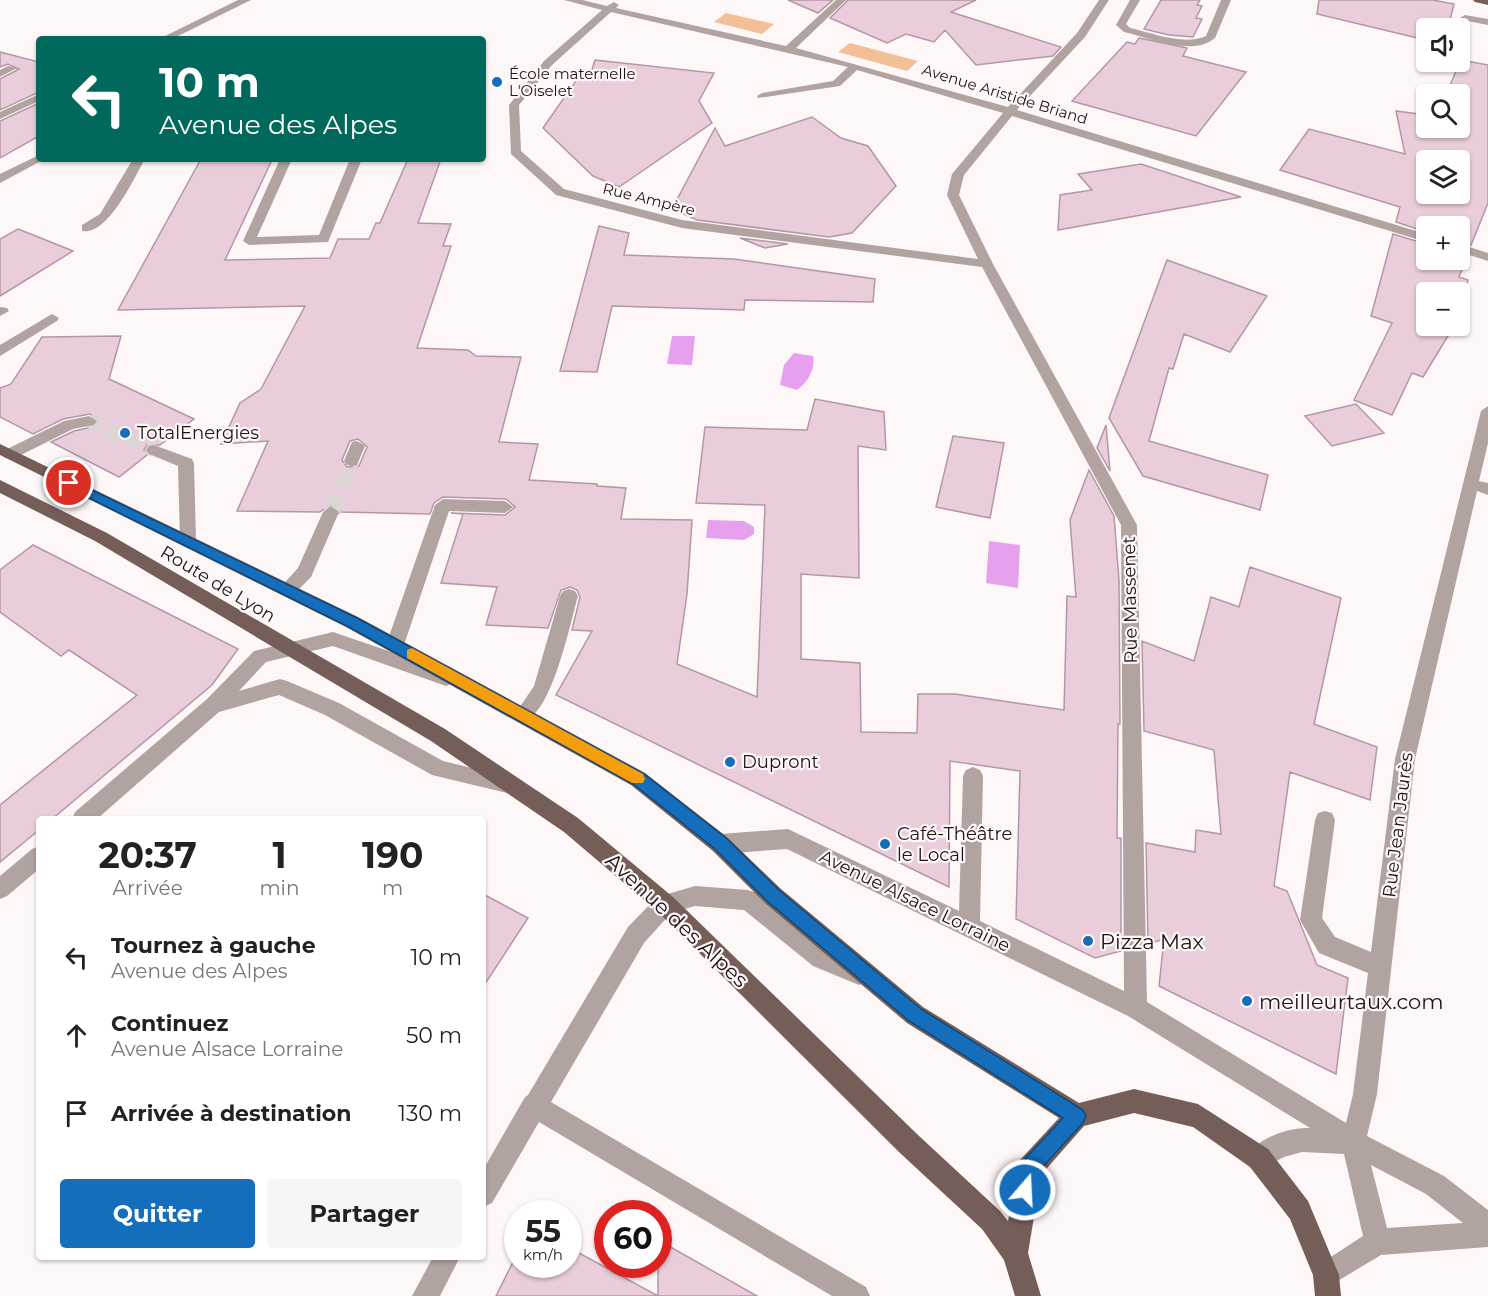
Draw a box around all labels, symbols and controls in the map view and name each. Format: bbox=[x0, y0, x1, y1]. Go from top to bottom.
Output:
map controls bbox=[1416, 18, 1470, 336]
button: sound bbox=[1416, 18, 1470, 72]
text: 10 m bbox=[159, 56, 260, 108]
icon: left bbox=[60, 60, 138, 138]
street label: Avenue Aristide Briand bbox=[920, 60, 1090, 128]
place label: École maternelle L'Oiselet bbox=[509, 64, 636, 100]
marker: École maternelle L'Oiselet bbox=[490, 75, 504, 89]
button: search bbox=[1416, 84, 1470, 138]
text: Avenue des Alpes bbox=[159, 108, 397, 141]
button: layers bbox=[1416, 150, 1470, 204]
street label: Rue Ampère bbox=[601, 178, 697, 220]
button: + bbox=[1416, 216, 1470, 270]
button: − bbox=[1416, 282, 1470, 336]
place label: TotalEnergies bbox=[137, 422, 259, 444]
marker: TotalEnergies bbox=[118, 426, 132, 440]
pin bbox=[43, 457, 94, 508]
icon: arrive bbox=[52, 466, 85, 499]
street label: Rue Massenet bbox=[1118, 536, 1142, 664]
street label: Route de Lyon bbox=[156, 541, 280, 627]
place label: Dupront bbox=[742, 751, 819, 773]
street label: Rue Jean Jaurès bbox=[1378, 751, 1418, 899]
marker: Dupront bbox=[723, 755, 737, 769]
place label: Café-Théâtre le Local bbox=[897, 823, 1013, 866]
text: 20:37 bbox=[98, 833, 197, 877]
text: 1 bbox=[272, 833, 287, 877]
text: 190 bbox=[362, 833, 423, 877]
marker: Café-Théâtre le Local bbox=[878, 837, 892, 851]
street label: Avenue Alsace Lorraine bbox=[816, 845, 1014, 957]
street label: Avenue des Alpes bbox=[601, 848, 753, 992]
text: Arrivée bbox=[113, 876, 183, 900]
text: min bbox=[259, 876, 300, 900]
text: m bbox=[382, 876, 403, 900]
place label: Pizza Max bbox=[1100, 929, 1204, 954]
text: Tournez à gauche bbox=[111, 932, 316, 959]
marker: Pizza Max bbox=[1081, 934, 1095, 948]
icon: left bbox=[60, 941, 93, 974]
text: 10 m bbox=[410, 944, 462, 971]
text: Avenue des Alpes bbox=[111, 959, 287, 983]
place label: meilleurtaux.com bbox=[1259, 989, 1444, 1014]
marker: meilleurtaux.com bbox=[1240, 994, 1254, 1008]
text: Continuez bbox=[111, 1010, 228, 1037]
icon: ahead bbox=[60, 1019, 93, 1052]
text: 50 m bbox=[406, 1022, 462, 1049]
text: Avenue Alsace Lorraine bbox=[111, 1037, 343, 1061]
icon: arrive bbox=[60, 1097, 93, 1130]
text: Arrivée à destination bbox=[111, 1100, 351, 1127]
text: 130 m bbox=[398, 1100, 462, 1127]
position arrow bbox=[993, 1158, 1057, 1222]
button: Quitter bbox=[60, 1179, 255, 1248]
button: Partager bbox=[267, 1179, 462, 1248]
speed limit sign: 60 bbox=[594, 1200, 672, 1278]
text: 55 bbox=[525, 1213, 561, 1250]
text: km/h bbox=[523, 1245, 563, 1264]

